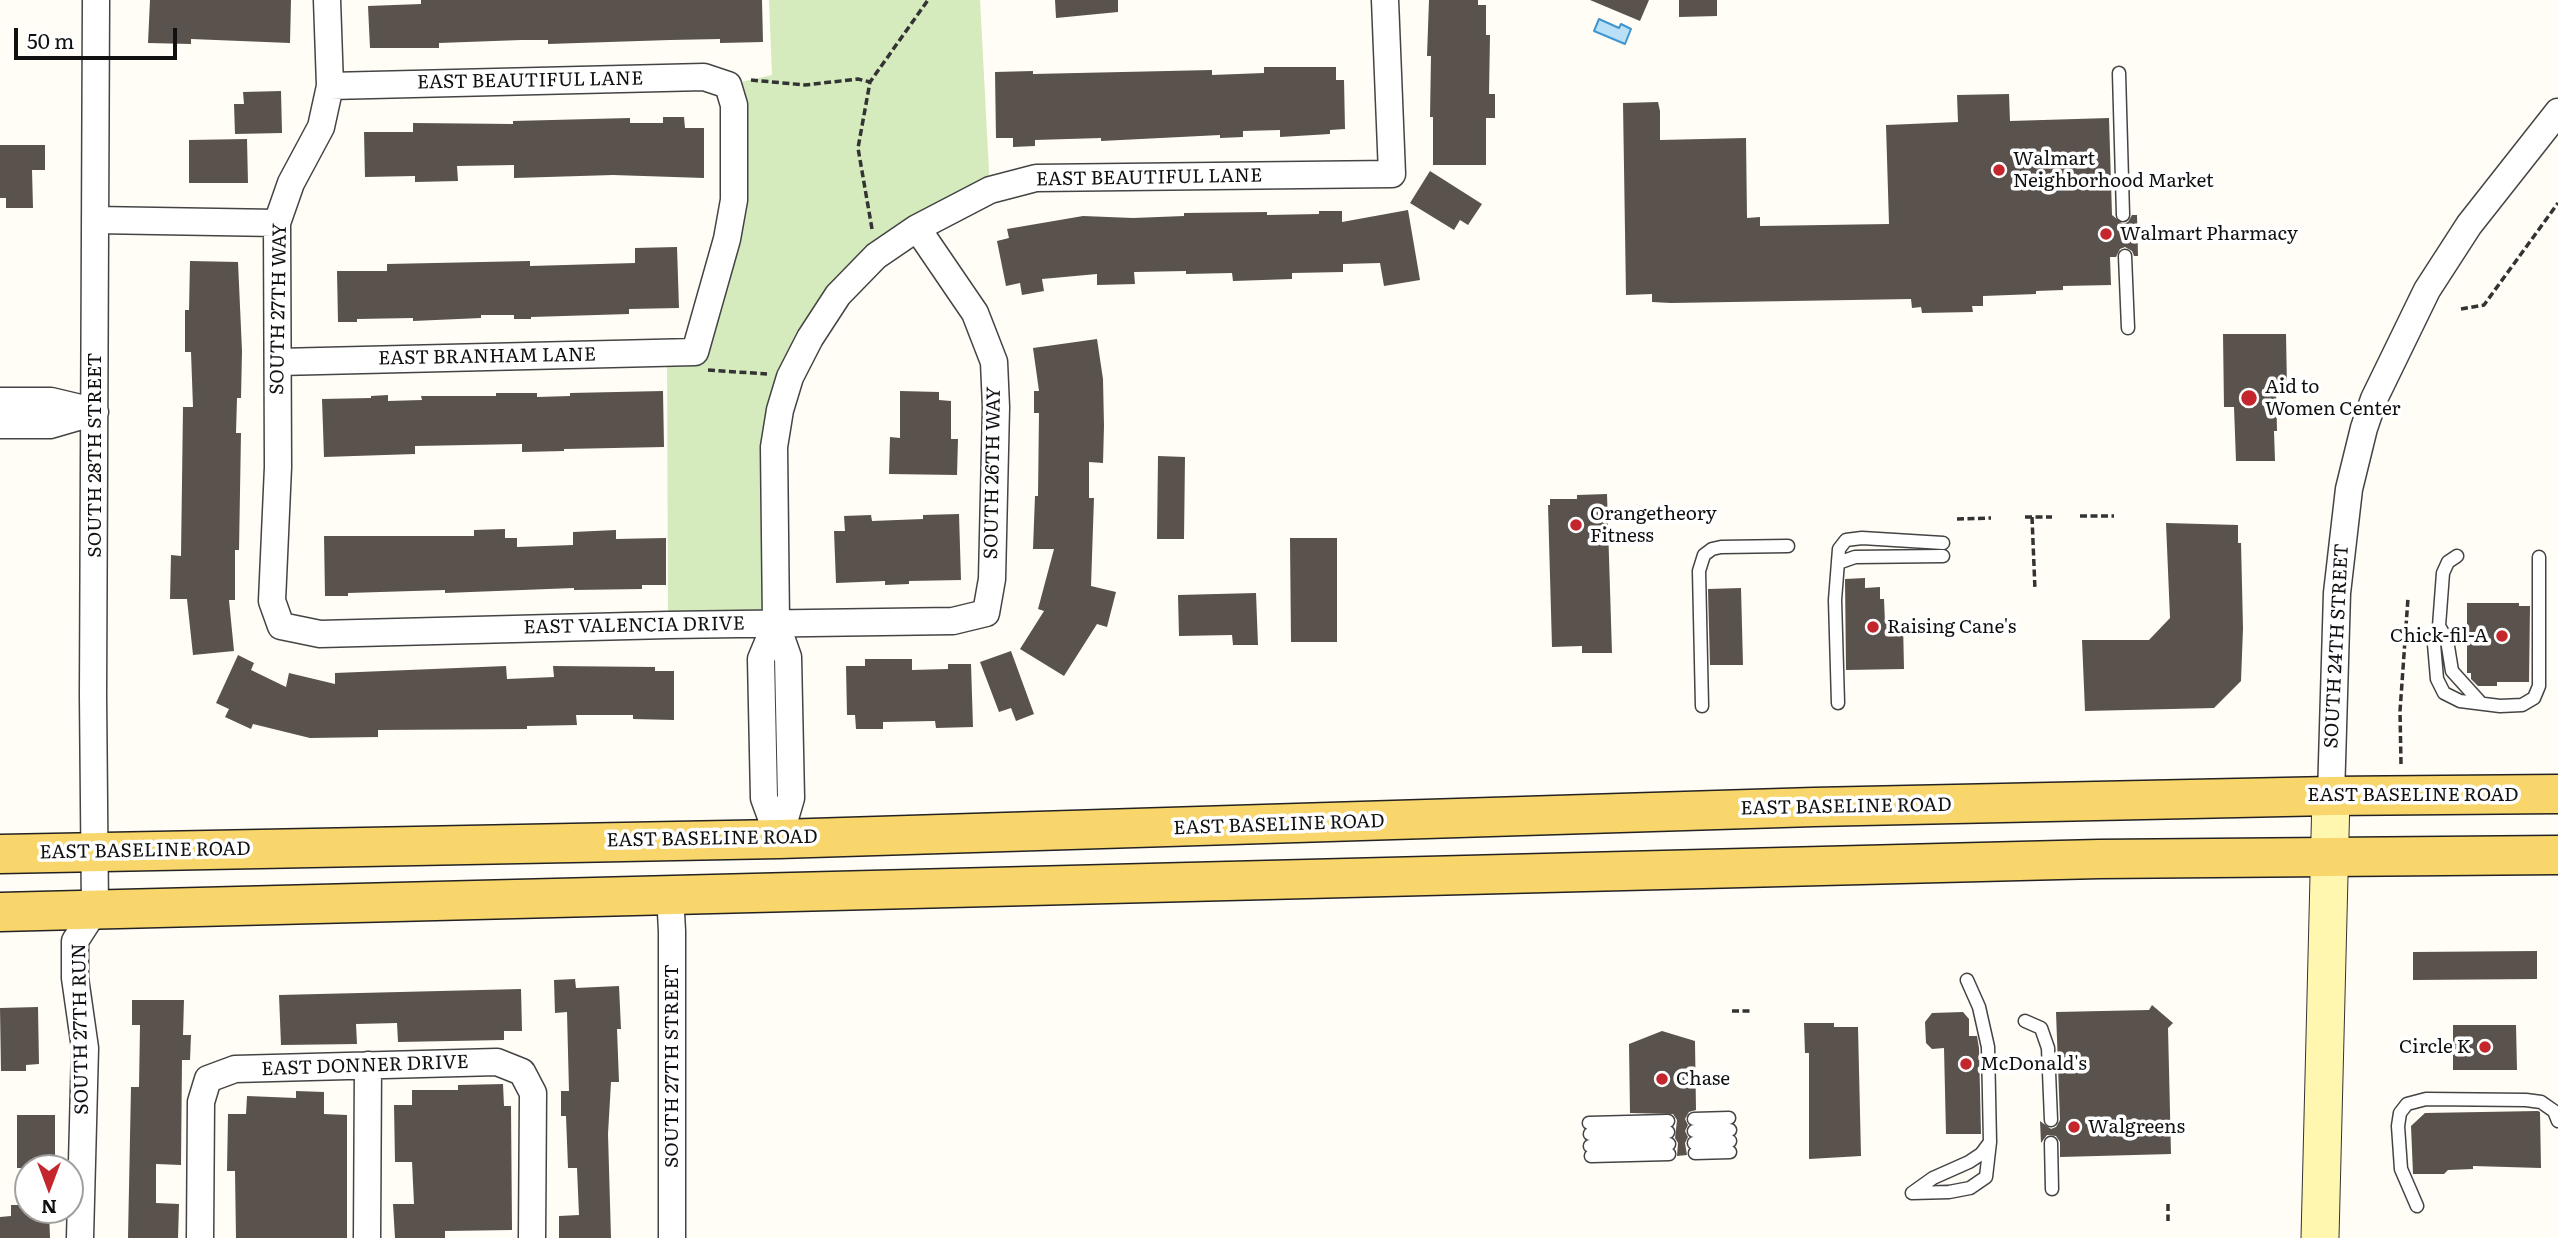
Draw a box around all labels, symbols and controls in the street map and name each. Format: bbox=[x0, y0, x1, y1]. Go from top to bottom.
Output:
scale bar bbox=[18, 14, 180, 58]
text: 50 m bbox=[27, 24, 74, 55]
street label: EAST BEAUTIFUL LANE bbox=[417, 68, 643, 94]
place label: Walmart Neighborhood Market bbox=[2013, 148, 2214, 192]
marker: Walmart Neighborhood Market bbox=[1991, 162, 2007, 178]
street label: EAST BEAUTIFUL LANE bbox=[1036, 165, 1262, 191]
street label: SOUTH 27TH WAY bbox=[266, 223, 292, 395]
place label: Walmart Pharmacy bbox=[2120, 223, 2298, 245]
marker: Walmart Pharmacy bbox=[2098, 226, 2114, 242]
street label: EAST BRANHAM LANE bbox=[378, 344, 596, 370]
street label: SOUTH 28TH STREET bbox=[84, 352, 106, 558]
place label: Aid to Women Center bbox=[2265, 376, 2401, 420]
street label: SOUTH 26TH WAY bbox=[980, 386, 1006, 560]
marker: Aid to Women Center bbox=[2239, 388, 2259, 408]
place label: Orangetheory Fitness bbox=[1590, 503, 1717, 547]
marker: Orangetheory Fitness bbox=[1568, 517, 1584, 533]
street label: SOUTH 24TH STREET bbox=[2320, 543, 2354, 749]
street label: EAST VALENCIA DRIVE bbox=[523, 613, 745, 639]
place label: Raising Cane's bbox=[1887, 616, 2016, 638]
marker: Raising Cane's bbox=[1865, 619, 1881, 635]
place label: Chick-fil-A bbox=[2390, 625, 2488, 647]
marker: Chick-fil-A bbox=[2494, 628, 2510, 644]
street label: EAST BASELINE ROAD bbox=[2307, 784, 2519, 806]
street label: EAST BASELINE ROAD bbox=[1740, 794, 1952, 820]
street label: EAST BASELINE ROAD bbox=[1173, 810, 1385, 840]
street label: EAST BASELINE ROAD bbox=[606, 826, 818, 852]
street label: EAST BASELINE ROAD bbox=[39, 838, 251, 864]
street label: SOUTH 27TH RUN bbox=[68, 943, 94, 1115]
street label: SOUTH 27TH STREET bbox=[661, 964, 683, 1168]
place label: Circle K bbox=[2399, 1036, 2471, 1058]
marker: Circle K bbox=[2477, 1039, 2493, 1055]
street label: EAST DONNER DRIVE bbox=[261, 1051, 469, 1081]
place label: McDonald's bbox=[1980, 1053, 2087, 1075]
marker: McDonald's bbox=[1958, 1056, 1974, 1072]
place label: Chase bbox=[1676, 1068, 1730, 1090]
marker: Chase bbox=[1654, 1071, 1670, 1087]
place label: Walgreens bbox=[2088, 1116, 2185, 1138]
marker: Walgreens bbox=[2066, 1119, 2082, 1135]
north arrow bbox=[14, 1154, 84, 1224]
text: N bbox=[41, 1194, 57, 1222]

